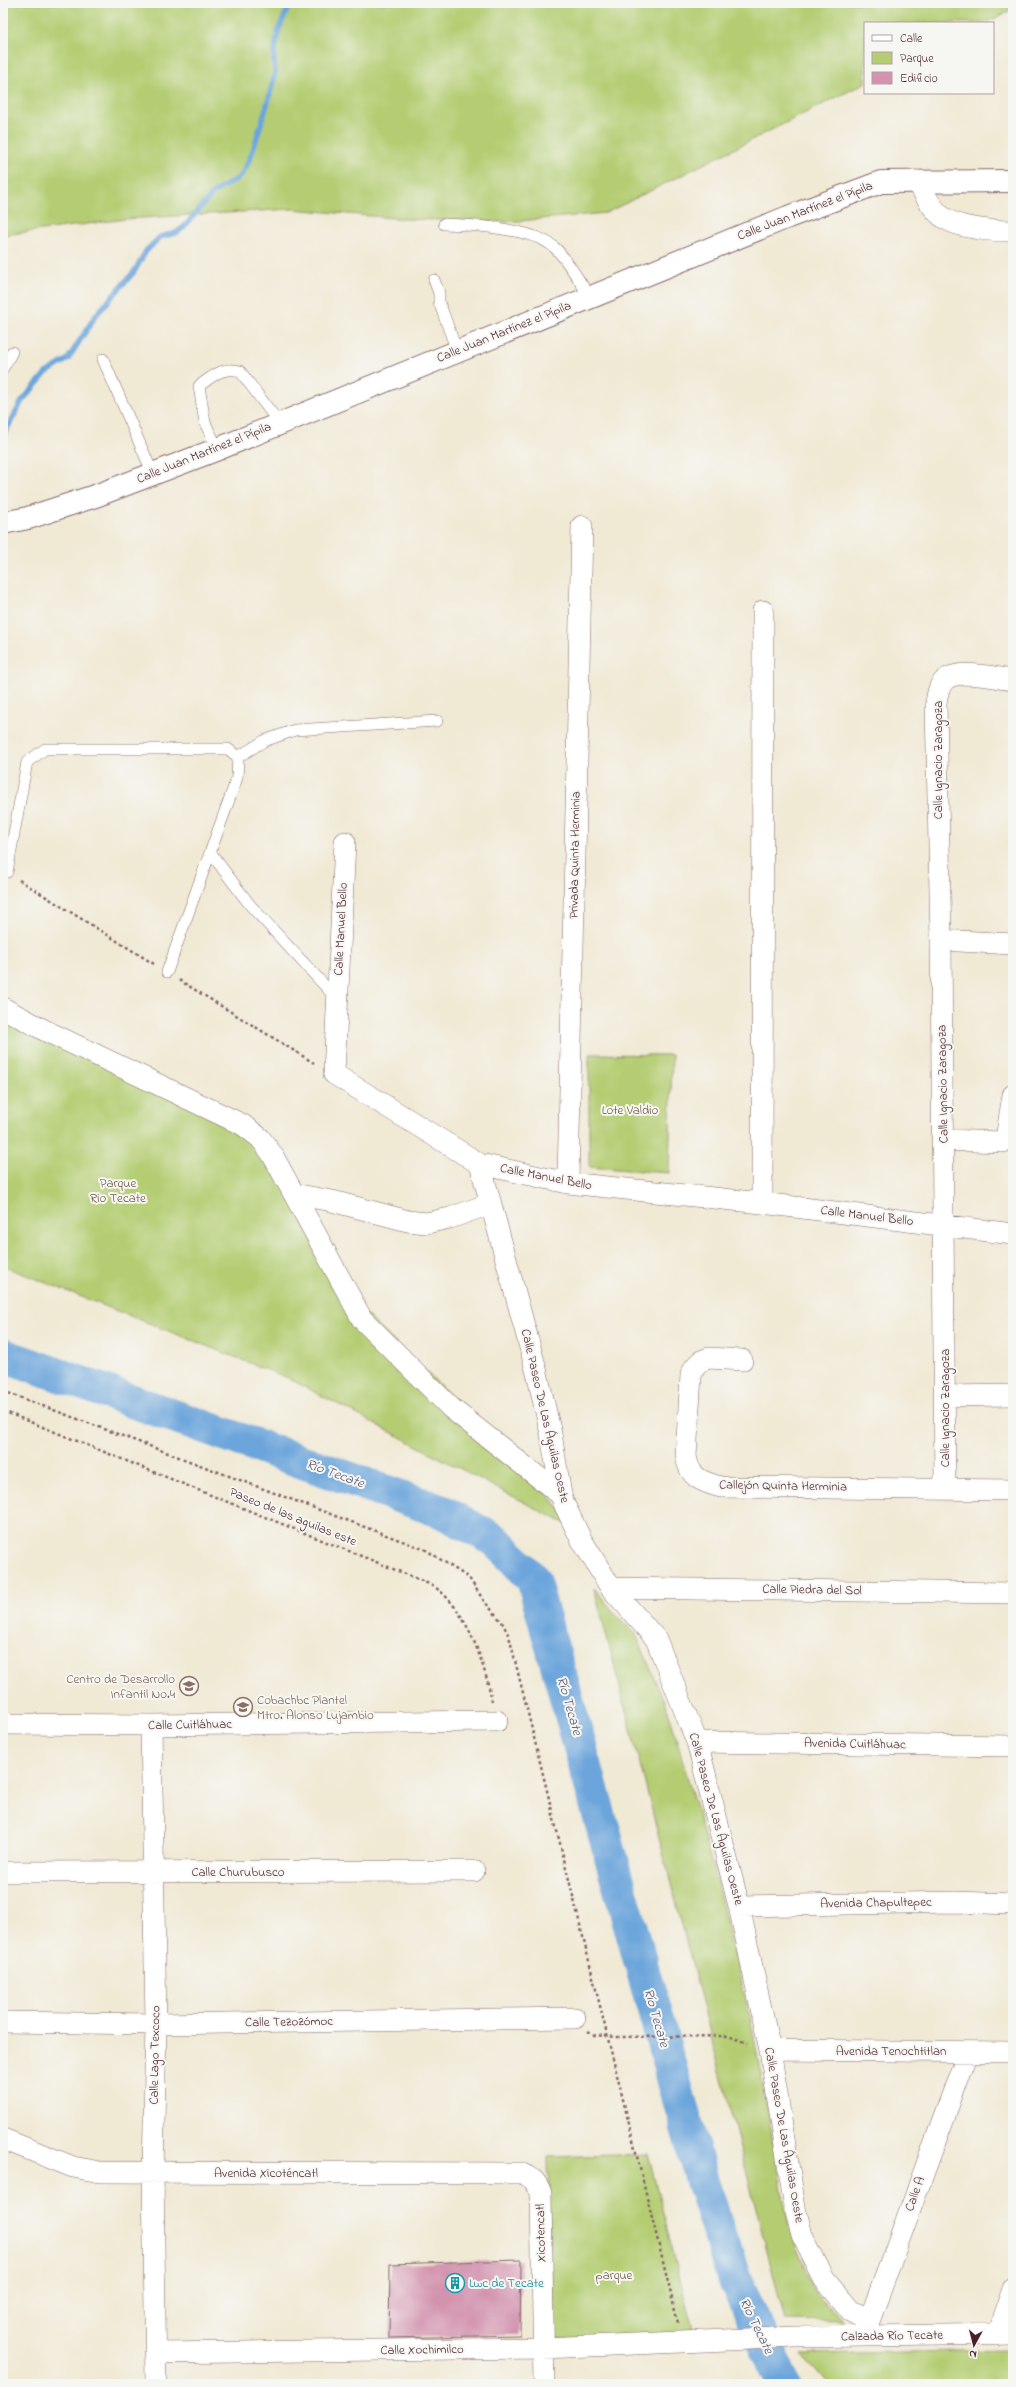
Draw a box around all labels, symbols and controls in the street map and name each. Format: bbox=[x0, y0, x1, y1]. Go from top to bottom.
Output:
legend bbox=[864, 22, 994, 94]
text: Calle bbox=[900, 30, 923, 48]
text: Parque bbox=[900, 50, 934, 68]
text: Edificio bbox=[900, 70, 938, 88]
street label: Calle Juan Martínez el Pípila bbox=[735, 176, 875, 246]
street label: Calle Juan Martínez el Pípila bbox=[434, 296, 574, 368]
street label: Calle Juan Martínez el Pípila bbox=[134, 417, 274, 489]
street label: Calle Ignacio Zaragoza bbox=[929, 701, 949, 819]
street label: Privada Quinta Herminia bbox=[564, 791, 586, 919]
street label: Calle Manuel Bello bbox=[329, 882, 353, 976]
street label: Calle Ignacio Zaragoza bbox=[932, 1025, 955, 1143]
park label: Lote Valdio bbox=[602, 1101, 659, 1120]
street label: Calle Manuel Bello bbox=[498, 1159, 594, 1195]
park label: Parque Rio Tecate bbox=[90, 1174, 146, 1208]
street label: Calle Manuel Bello bbox=[820, 1201, 915, 1231]
street label: Calle Paseo De Las Águilas Oeste bbox=[515, 1327, 574, 1505]
street label: Calle Ignacio Zaragoza bbox=[936, 1349, 956, 1467]
water label: Río Tecate bbox=[303, 1454, 368, 1494]
street label: Callejón Quinta Herminia bbox=[719, 1475, 847, 1497]
street label: Paseo de las aguilas este bbox=[226, 1483, 360, 1552]
street label: Calle Piedra del Sol bbox=[762, 1580, 862, 1600]
place label: Centro de Desarrollo Infantil No.4 bbox=[66, 1670, 176, 1704]
water label: Río Tecate bbox=[551, 1674, 588, 1738]
school or university icon: Centro de Desarrollo Infantil No.4 bbox=[178, 1675, 200, 1697]
place label: Cobachbc Plantel Mtro. Alonso Lujambio bbox=[257, 1691, 374, 1725]
school or university icon: Cobachbc Plantel Mtro. Alonso Lujambio bbox=[232, 1696, 254, 1718]
street label: Calle Cuitláhuac bbox=[148, 1715, 232, 1735]
street label: Calle Paseo De Las Águilas Oeste bbox=[683, 1731, 748, 1908]
street label: Avenida Cuitláhuac bbox=[804, 1734, 906, 1754]
street label: Calle Churubusco bbox=[191, 1863, 285, 1882]
street label: Avenida Chapultepec bbox=[820, 1893, 932, 1913]
water label: Río Tecate bbox=[638, 1986, 675, 2050]
street label: Calle Lago Texcoco bbox=[145, 2005, 166, 2105]
street label: Calle Tezozómoc bbox=[245, 2012, 333, 2032]
street label: Avenida Tenochtitlan bbox=[836, 2042, 946, 2061]
street label: Calle Paseo De Las Águilas Oeste bbox=[758, 2046, 809, 2225]
street label: Avenida Xicoténcatl bbox=[214, 2164, 318, 2183]
street label: Calle A bbox=[900, 2174, 930, 2214]
street label: Xicotencatl bbox=[531, 2204, 551, 2262]
park label: parque bbox=[596, 2266, 633, 2285]
building icon: Lwc de Tecate bbox=[444, 2272, 466, 2294]
place label: Lwc de Tecate bbox=[469, 2274, 544, 2293]
water label: Río Tecate bbox=[733, 2294, 779, 2358]
north arrow bbox=[954, 2325, 994, 2365]
street label: Calzada Río Tecate bbox=[841, 2326, 943, 2346]
street label: Calle Xochimilco bbox=[380, 2340, 464, 2360]
text: N bbox=[968, 2346, 978, 2362]

